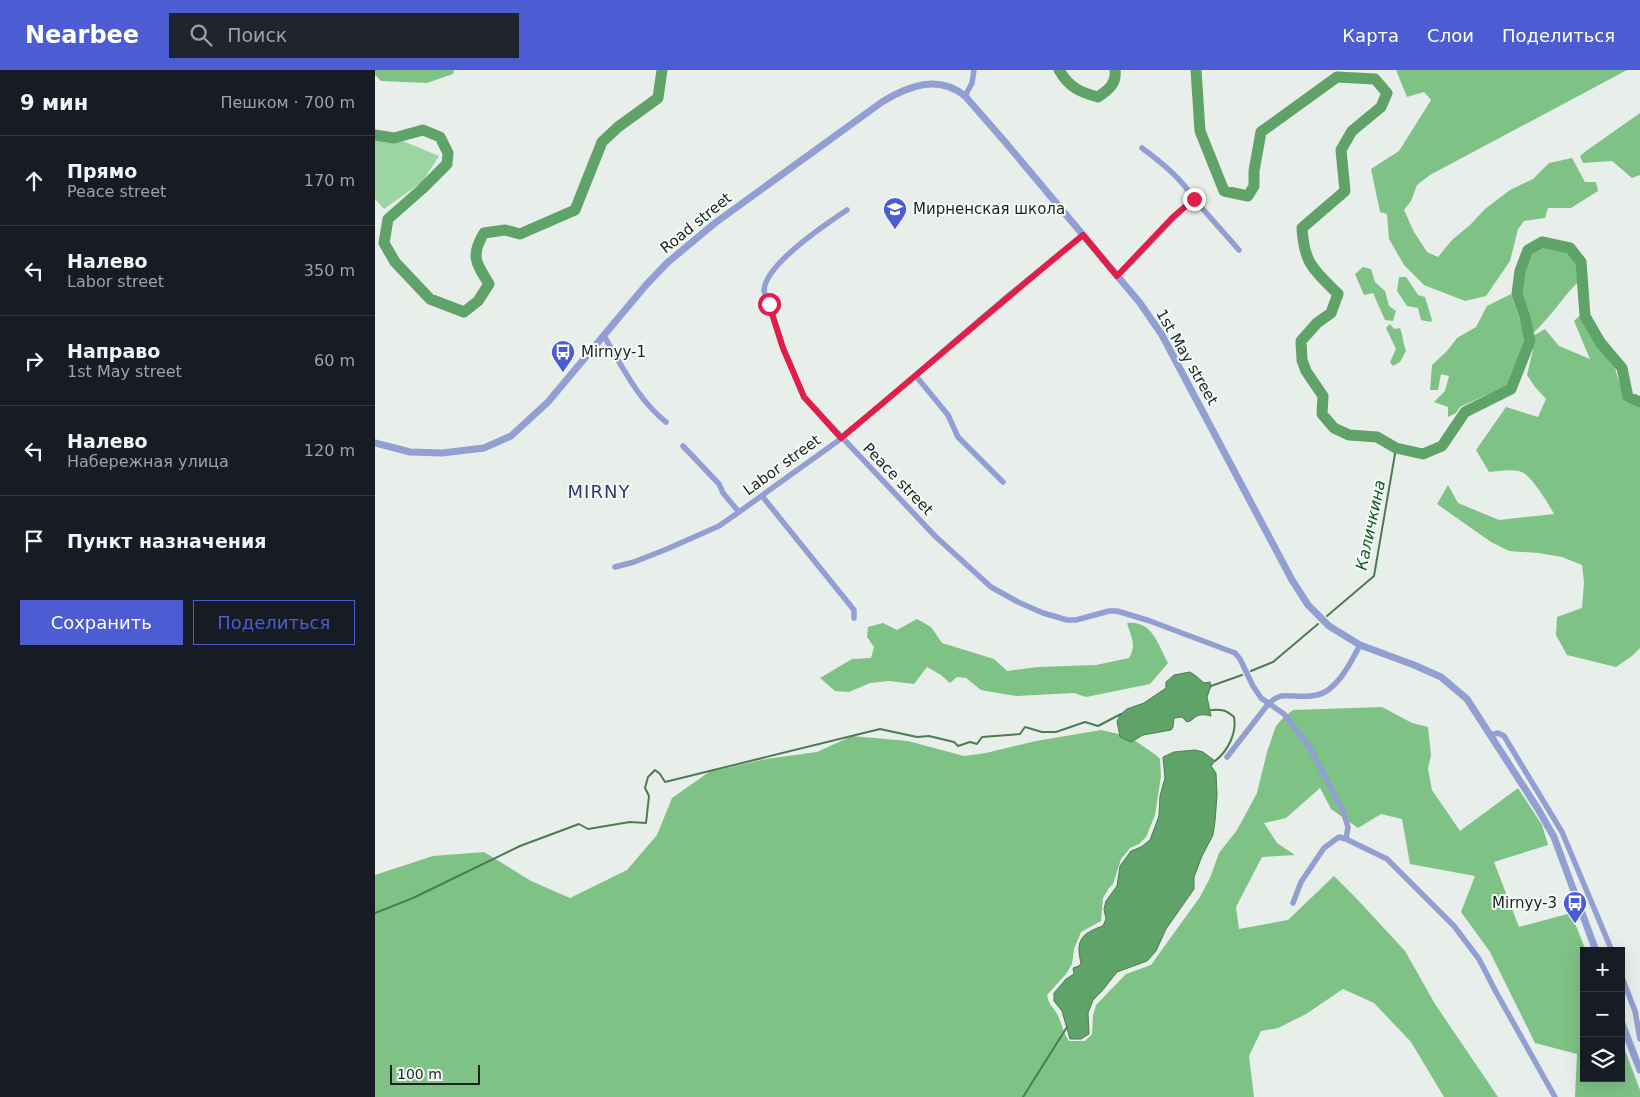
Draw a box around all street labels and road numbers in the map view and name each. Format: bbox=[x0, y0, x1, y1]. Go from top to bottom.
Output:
street label: Road street bbox=[657, 189, 735, 257]
street label: 1st May street bbox=[1152, 306, 1222, 408]
street label: Labor street bbox=[740, 431, 824, 499]
street label: Peace street bbox=[859, 439, 937, 519]

